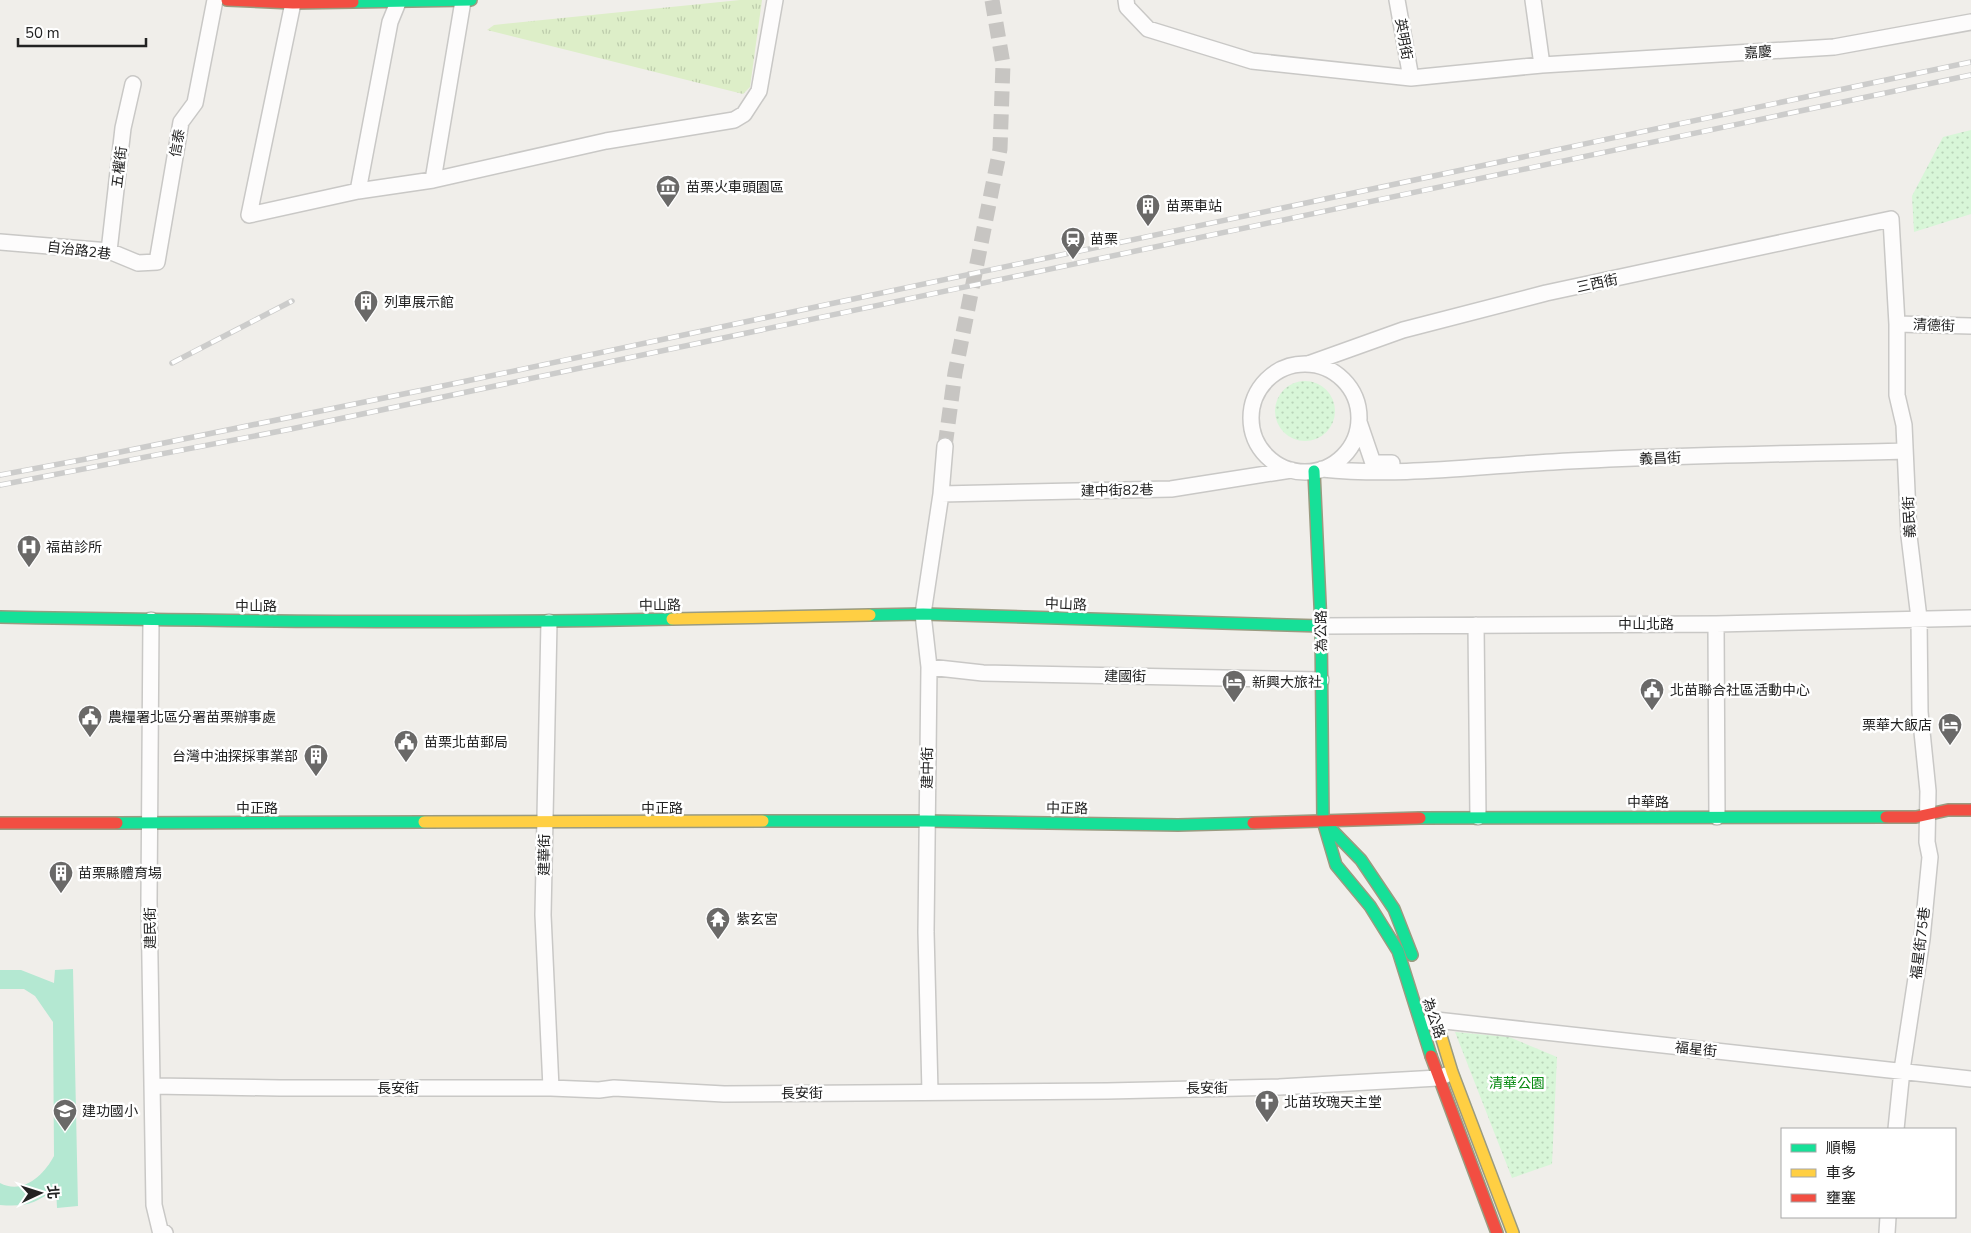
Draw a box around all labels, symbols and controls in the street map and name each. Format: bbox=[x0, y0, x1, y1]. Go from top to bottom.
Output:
scale bar bbox=[18, 15, 145, 47]
street label: 英明街 bbox=[1391, 17, 1417, 61]
text: 50 m bbox=[25, 23, 60, 43]
street label: 嘉慶 bbox=[1743, 42, 1773, 63]
street label: 信泰 bbox=[166, 128, 189, 159]
street label: 五權街 bbox=[108, 145, 131, 189]
museum icon: 苗栗火車頭園區 bbox=[655, 174, 681, 208]
place label: 苗栗火車頭園區 bbox=[686, 178, 784, 197]
building icon: 苗栗車站 bbox=[1135, 193, 1161, 227]
place label: 苗栗車站 bbox=[1166, 197, 1222, 216]
station icon: 苗栗 bbox=[1060, 226, 1086, 260]
place label: 苗栗 bbox=[1090, 230, 1118, 249]
street label: 自治路2巷 bbox=[46, 237, 112, 264]
street label: 三西街 bbox=[1575, 270, 1620, 297]
building icon: 列車展示館 bbox=[353, 289, 379, 323]
place label: 列車展示館 bbox=[384, 293, 454, 312]
street label: 清德街 bbox=[1913, 315, 1955, 336]
street label: 義昌街 bbox=[1639, 448, 1681, 469]
street label: 建中街82巷 bbox=[1080, 480, 1154, 501]
street label: 義民街 bbox=[1899, 496, 1920, 538]
hospital icon: 福苗診所 bbox=[16, 534, 42, 568]
place label: 福苗診所 bbox=[46, 538, 102, 557]
street label: 中山路 bbox=[1045, 594, 1087, 615]
street label: 中山路 bbox=[639, 596, 681, 615]
street label: 中山路 bbox=[235, 597, 277, 616]
street label: 為公路 bbox=[1312, 610, 1331, 652]
street label: 中山北路 bbox=[1618, 615, 1674, 634]
street label: 建國街 bbox=[1104, 667, 1146, 686]
hotel icon: 新興大旅社 bbox=[1221, 669, 1247, 703]
place label: 新興大旅社 bbox=[1252, 673, 1322, 692]
public building icon: 北苗聯合社區活動中心 bbox=[1639, 677, 1665, 711]
place label: 北苗聯合社區活動中心 bbox=[1670, 681, 1810, 700]
public building icon: 農糧署北區分署苗栗辦事處 bbox=[77, 704, 103, 738]
place label: 農糧署北區分署苗栗辦事處 bbox=[108, 708, 276, 727]
hotel icon: 栗華大飯店 bbox=[1937, 712, 1963, 746]
place label: 栗華大飯店 bbox=[1862, 716, 1932, 735]
public building icon: 苗栗北苗郵局 bbox=[393, 729, 419, 763]
place label: 苗栗北苗郵局 bbox=[424, 733, 508, 752]
building icon: 台灣中油探採事業部 bbox=[303, 743, 329, 777]
place label: 台灣中油探採事業部 bbox=[172, 747, 298, 766]
street label: 建中街 bbox=[918, 747, 937, 789]
street label: 中華路 bbox=[1627, 793, 1669, 812]
street label: 中正路 bbox=[236, 799, 278, 818]
street label: 中正路 bbox=[641, 799, 683, 818]
street label: 中正路 bbox=[1046, 799, 1088, 818]
street label: 建華街 bbox=[535, 834, 554, 876]
building icon: 苗栗縣體育場 bbox=[48, 860, 74, 894]
place label: 苗栗縣體育場 bbox=[78, 864, 162, 883]
temple icon: 紫玄宮 bbox=[705, 906, 731, 940]
street label: 福星街75巷 bbox=[1907, 906, 1934, 980]
street label: 建民街 bbox=[141, 907, 160, 949]
place label: 紫玄宮 bbox=[736, 910, 778, 929]
street label: 為公路 bbox=[1418, 995, 1449, 1041]
street label: 福星街 bbox=[1674, 1038, 1718, 1061]
park label: 清華公園 bbox=[1489, 1074, 1545, 1093]
street label: 長安街 bbox=[377, 1079, 419, 1098]
street label: 長安街 bbox=[1186, 1079, 1228, 1098]
street label: 長安街 bbox=[781, 1084, 823, 1103]
church icon: 北苗玫瑰天主堂 bbox=[1254, 1089, 1280, 1123]
place label: 北苗玫瑰天主堂 bbox=[1284, 1093, 1382, 1112]
school or university icon: 建功國小 bbox=[52, 1098, 78, 1132]
place label: 建功國小 bbox=[82, 1102, 138, 1121]
legend bbox=[1781, 1128, 1956, 1218]
text: 順暢 bbox=[1826, 1138, 1856, 1158]
text: 車多 bbox=[1826, 1163, 1856, 1183]
north arrow bbox=[15, 1168, 65, 1218]
text: 北 bbox=[43, 1184, 62, 1200]
text: 壅塞 bbox=[1826, 1188, 1856, 1208]

